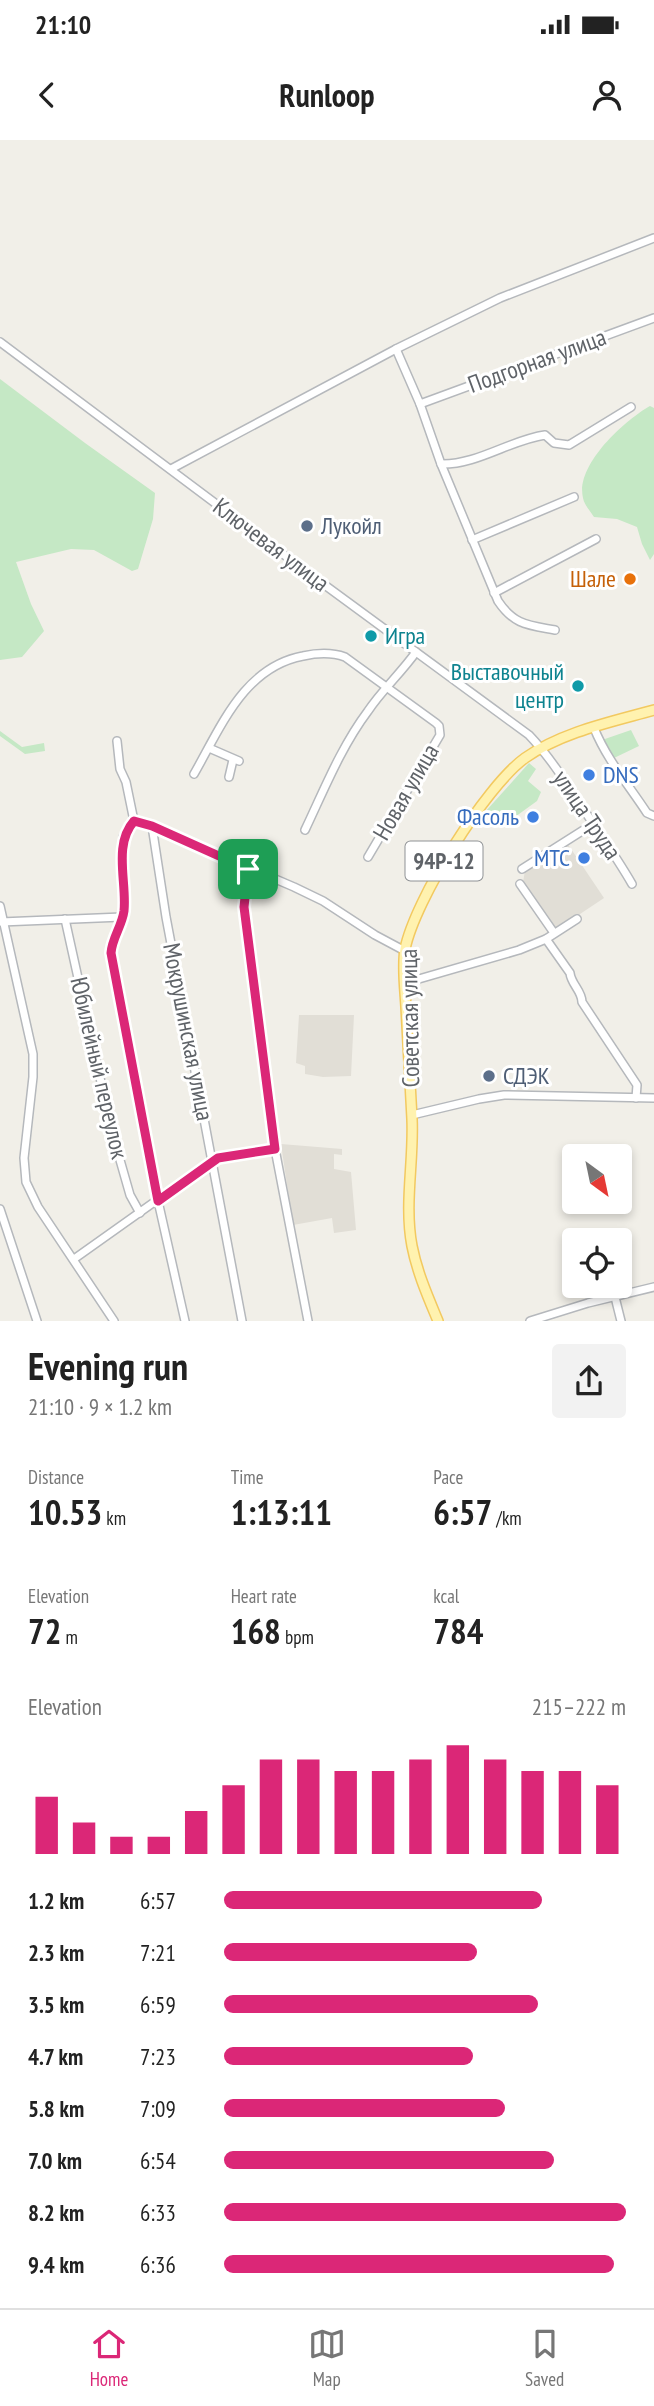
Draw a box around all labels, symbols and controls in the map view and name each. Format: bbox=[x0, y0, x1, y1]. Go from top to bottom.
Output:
text: 21:10 bbox=[35, 8, 91, 41]
text: Runloop bbox=[279, 74, 375, 116]
icon: back bbox=[28, 76, 66, 114]
icon: person bbox=[588, 76, 626, 114]
street label: Подгорная улица bbox=[464, 321, 610, 400]
street label: Ключевая улица bbox=[207, 491, 336, 598]
place label: Лукойл bbox=[320, 510, 382, 541]
marker: Лукойл bbox=[299, 518, 315, 534]
place label: Шале bbox=[570, 563, 616, 594]
marker: Шале bbox=[622, 571, 638, 587]
place label: Игра bbox=[385, 620, 425, 651]
marker: Игра bbox=[363, 628, 379, 644]
place label: Выставочный центр bbox=[451, 656, 564, 715]
marker: Выставочный центр bbox=[570, 678, 586, 694]
street label: Новая улица bbox=[366, 738, 445, 845]
place label: DNS bbox=[603, 759, 639, 790]
street label: улица Труда bbox=[546, 764, 629, 865]
marker: DNS bbox=[581, 767, 597, 783]
place label: Фасоль bbox=[457, 801, 519, 832]
marker: Фасоль bbox=[525, 809, 541, 825]
pin bbox=[218, 839, 278, 899]
road number: 94Р-12 bbox=[406, 842, 482, 880]
place label: МТС bbox=[534, 842, 570, 873]
icon: arrive bbox=[229, 850, 267, 888]
marker: МТС bbox=[576, 850, 592, 866]
street label: Мокрушинская улица bbox=[156, 940, 221, 1123]
street label: Советская улица bbox=[393, 948, 426, 1088]
street label: Юбилейный переулок bbox=[63, 974, 136, 1163]
place label: СДЭК bbox=[503, 1060, 550, 1091]
marker: СДЭК bbox=[481, 1068, 497, 1084]
north arrow bbox=[562, 1144, 632, 1214]
map controls bbox=[562, 1144, 632, 1298]
button: locate bbox=[562, 1228, 632, 1298]
text: Evening run bbox=[28, 1341, 188, 1390]
button: share bbox=[552, 1344, 626, 1418]
text: 21:10 · 9 × 1.2 km bbox=[28, 1392, 172, 1421]
text: Distance bbox=[28, 1465, 84, 1489]
text: Time bbox=[231, 1465, 264, 1489]
text: Pace bbox=[433, 1465, 463, 1489]
text: 10.53 bbox=[28, 1489, 102, 1535]
text: 1:13:11 bbox=[231, 1489, 332, 1535]
text: 6:57 bbox=[433, 1489, 492, 1535]
text: km bbox=[102, 1506, 126, 1530]
text: /km bbox=[492, 1506, 522, 1530]
text: Elevation bbox=[28, 1584, 89, 1608]
text: Heart rate bbox=[231, 1584, 297, 1608]
text: kcal bbox=[433, 1584, 459, 1608]
text: 72 bbox=[28, 1608, 61, 1654]
text: 168 bbox=[231, 1608, 281, 1654]
text: 784 bbox=[433, 1608, 484, 1654]
text: m bbox=[61, 1625, 78, 1649]
text: bpm bbox=[281, 1625, 314, 1649]
text: Elevation bbox=[28, 1692, 102, 1721]
text: 215–222 m bbox=[532, 1692, 626, 1721]
text: 1.2 km bbox=[28, 1886, 84, 1915]
text: 6:57 bbox=[140, 1886, 176, 1915]
text: 2.3 km bbox=[28, 1938, 84, 1967]
text: 7:21 bbox=[140, 1938, 176, 1967]
text: 3.5 km bbox=[28, 1990, 84, 2019]
text: 6:59 bbox=[140, 1990, 176, 2019]
text: 4.7 km bbox=[28, 2042, 83, 2071]
text: 7:23 bbox=[140, 2042, 176, 2071]
text: 5.8 km bbox=[28, 2094, 84, 2123]
text: 7:09 bbox=[140, 2094, 176, 2123]
text: 7.0 km bbox=[28, 2146, 82, 2175]
text: 6:54 bbox=[140, 2146, 176, 2175]
text: 8.2 km bbox=[28, 2198, 84, 2227]
text: 6:33 bbox=[140, 2198, 176, 2227]
text: 9.4 km bbox=[28, 2250, 84, 2279]
text: 6:36 bbox=[140, 2250, 176, 2279]
tab: Home bbox=[90, 2325, 128, 2391]
tab: Map bbox=[308, 2325, 346, 2391]
tab: Saved bbox=[525, 2325, 564, 2391]

